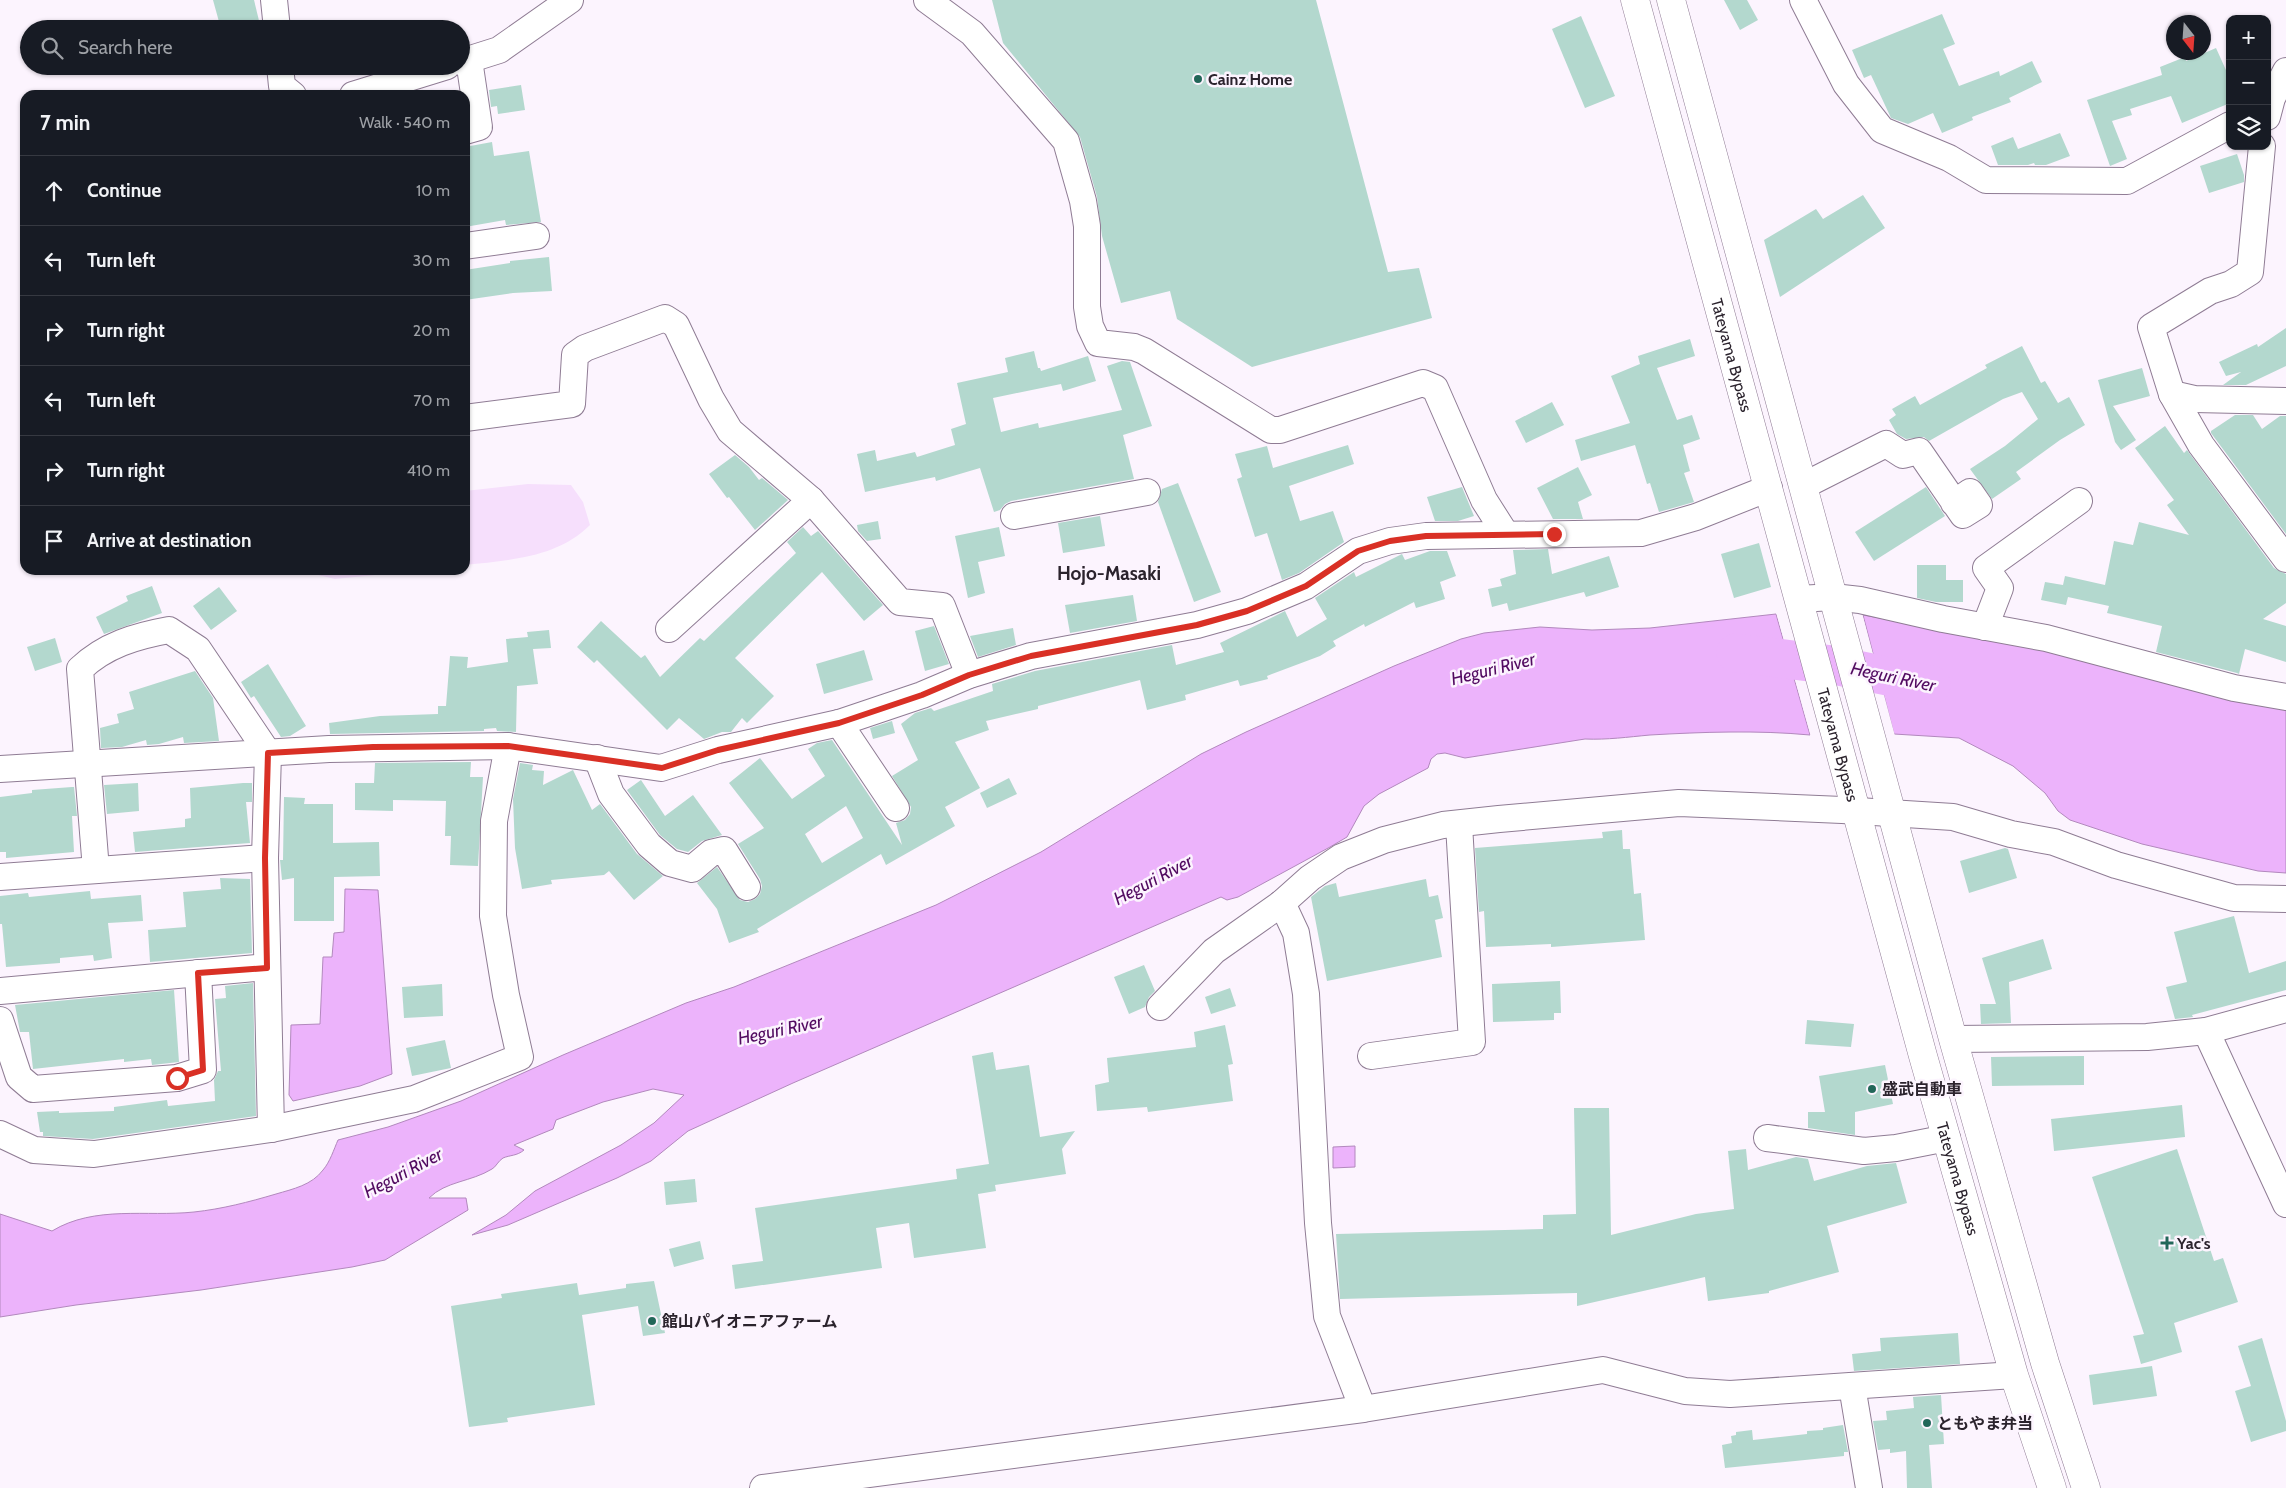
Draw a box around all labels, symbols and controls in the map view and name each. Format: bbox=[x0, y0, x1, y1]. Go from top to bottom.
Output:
north arrow bbox=[2166, 15, 2211, 60]
map controls bbox=[2226, 15, 2271, 150]
button: + bbox=[2226, 15, 2271, 60]
search box bbox=[20, 20, 470, 75]
icon: search bbox=[38, 34, 66, 62]
text: Search here bbox=[78, 36, 172, 59]
button: − bbox=[2226, 60, 2271, 105]
place label: Cainz Home bbox=[1208, 70, 1292, 89]
marker: Cainz Home bbox=[1192, 73, 1204, 85]
button: layers bbox=[2226, 105, 2271, 150]
text: 7 min bbox=[40, 110, 90, 135]
text: Walk · 540 m bbox=[359, 113, 450, 132]
icon: ahead bbox=[40, 177, 68, 205]
text: Continue bbox=[87, 179, 161, 202]
text: 10 m bbox=[416, 181, 450, 200]
icon: left bbox=[40, 247, 68, 275]
text: Turn left bbox=[87, 249, 155, 272]
text: 30 m bbox=[413, 251, 450, 270]
street label: Tateyama Bypass bbox=[1707, 296, 1756, 414]
icon: right bbox=[40, 317, 68, 345]
text: Turn right bbox=[87, 319, 165, 342]
text: 20 m bbox=[413, 321, 450, 340]
icon: left bbox=[40, 387, 68, 415]
text: Turn left bbox=[87, 389, 155, 412]
text: 70 m bbox=[413, 391, 450, 410]
icon: right bbox=[40, 457, 68, 485]
text: Turn right bbox=[87, 459, 165, 482]
text: 410 m bbox=[407, 461, 450, 480]
route end bbox=[1543, 523, 1566, 546]
icon: arrive bbox=[40, 527, 68, 555]
text: Arrive at destination bbox=[87, 529, 251, 552]
district label: Hojo-Masaki bbox=[1057, 562, 1161, 585]
water label: Heguri River bbox=[1449, 648, 1539, 690]
water label: Heguri River bbox=[1849, 657, 1939, 697]
street label: Tateyama Bypass bbox=[1814, 686, 1863, 804]
water label: Heguri River bbox=[1110, 849, 1197, 910]
water label: Heguri River bbox=[736, 1010, 826, 1050]
route start bbox=[166, 1067, 189, 1090]
place label: 盛武自動車 bbox=[1882, 1080, 1962, 1099]
marker: 盛武自動車 bbox=[1866, 1083, 1878, 1095]
street label: Tateyama Bypass bbox=[1933, 1120, 1983, 1238]
water label: Heguri River bbox=[360, 1142, 447, 1203]
place label: Yac's bbox=[2176, 1234, 2211, 1253]
marker: Yac's bbox=[2161, 1237, 2173, 1249]
place label: 館山パイオニアファーム bbox=[662, 1312, 838, 1331]
marker: 館山パイオニアファーム bbox=[646, 1315, 658, 1327]
place label: ともやま弁当 bbox=[1937, 1414, 2033, 1433]
marker: ともやま弁当 bbox=[1921, 1417, 1933, 1429]

